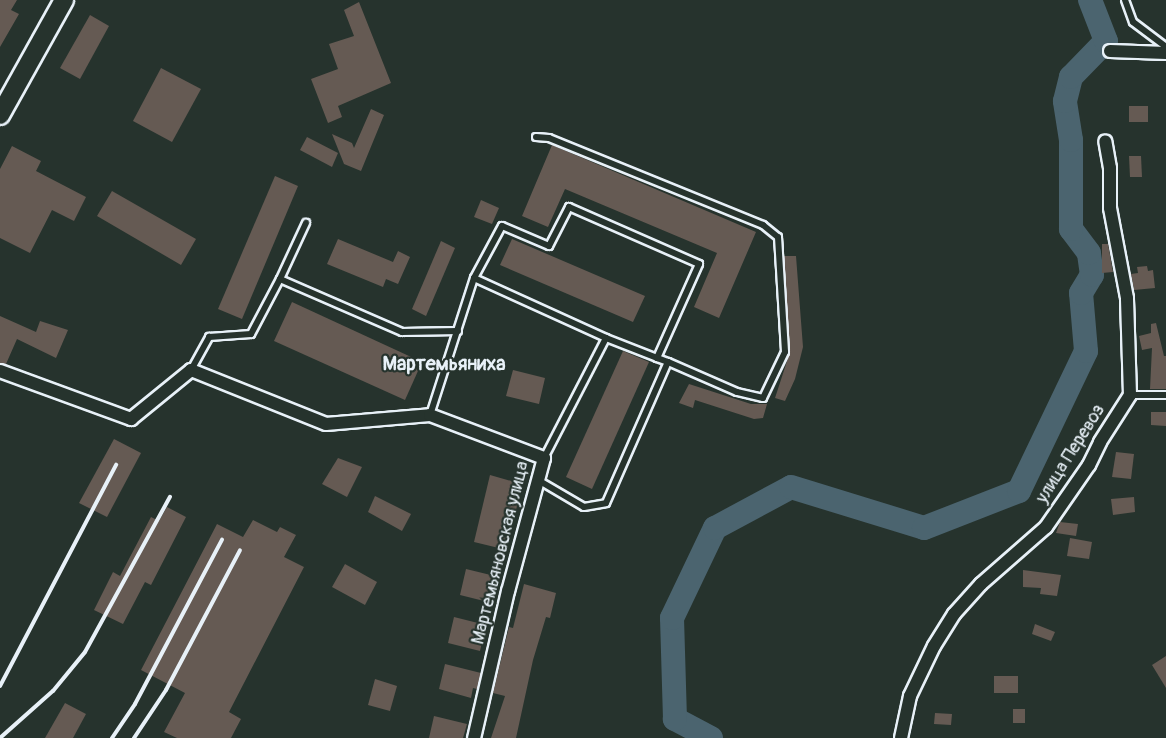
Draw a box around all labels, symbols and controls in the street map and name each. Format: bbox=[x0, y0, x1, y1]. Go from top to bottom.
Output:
district label: Мартемьяниха bbox=[383, 351, 505, 375]
street label: улица Перевоз bbox=[1032, 400, 1110, 508]
street label: Мартемьяновская улица bbox=[468, 459, 534, 647]

